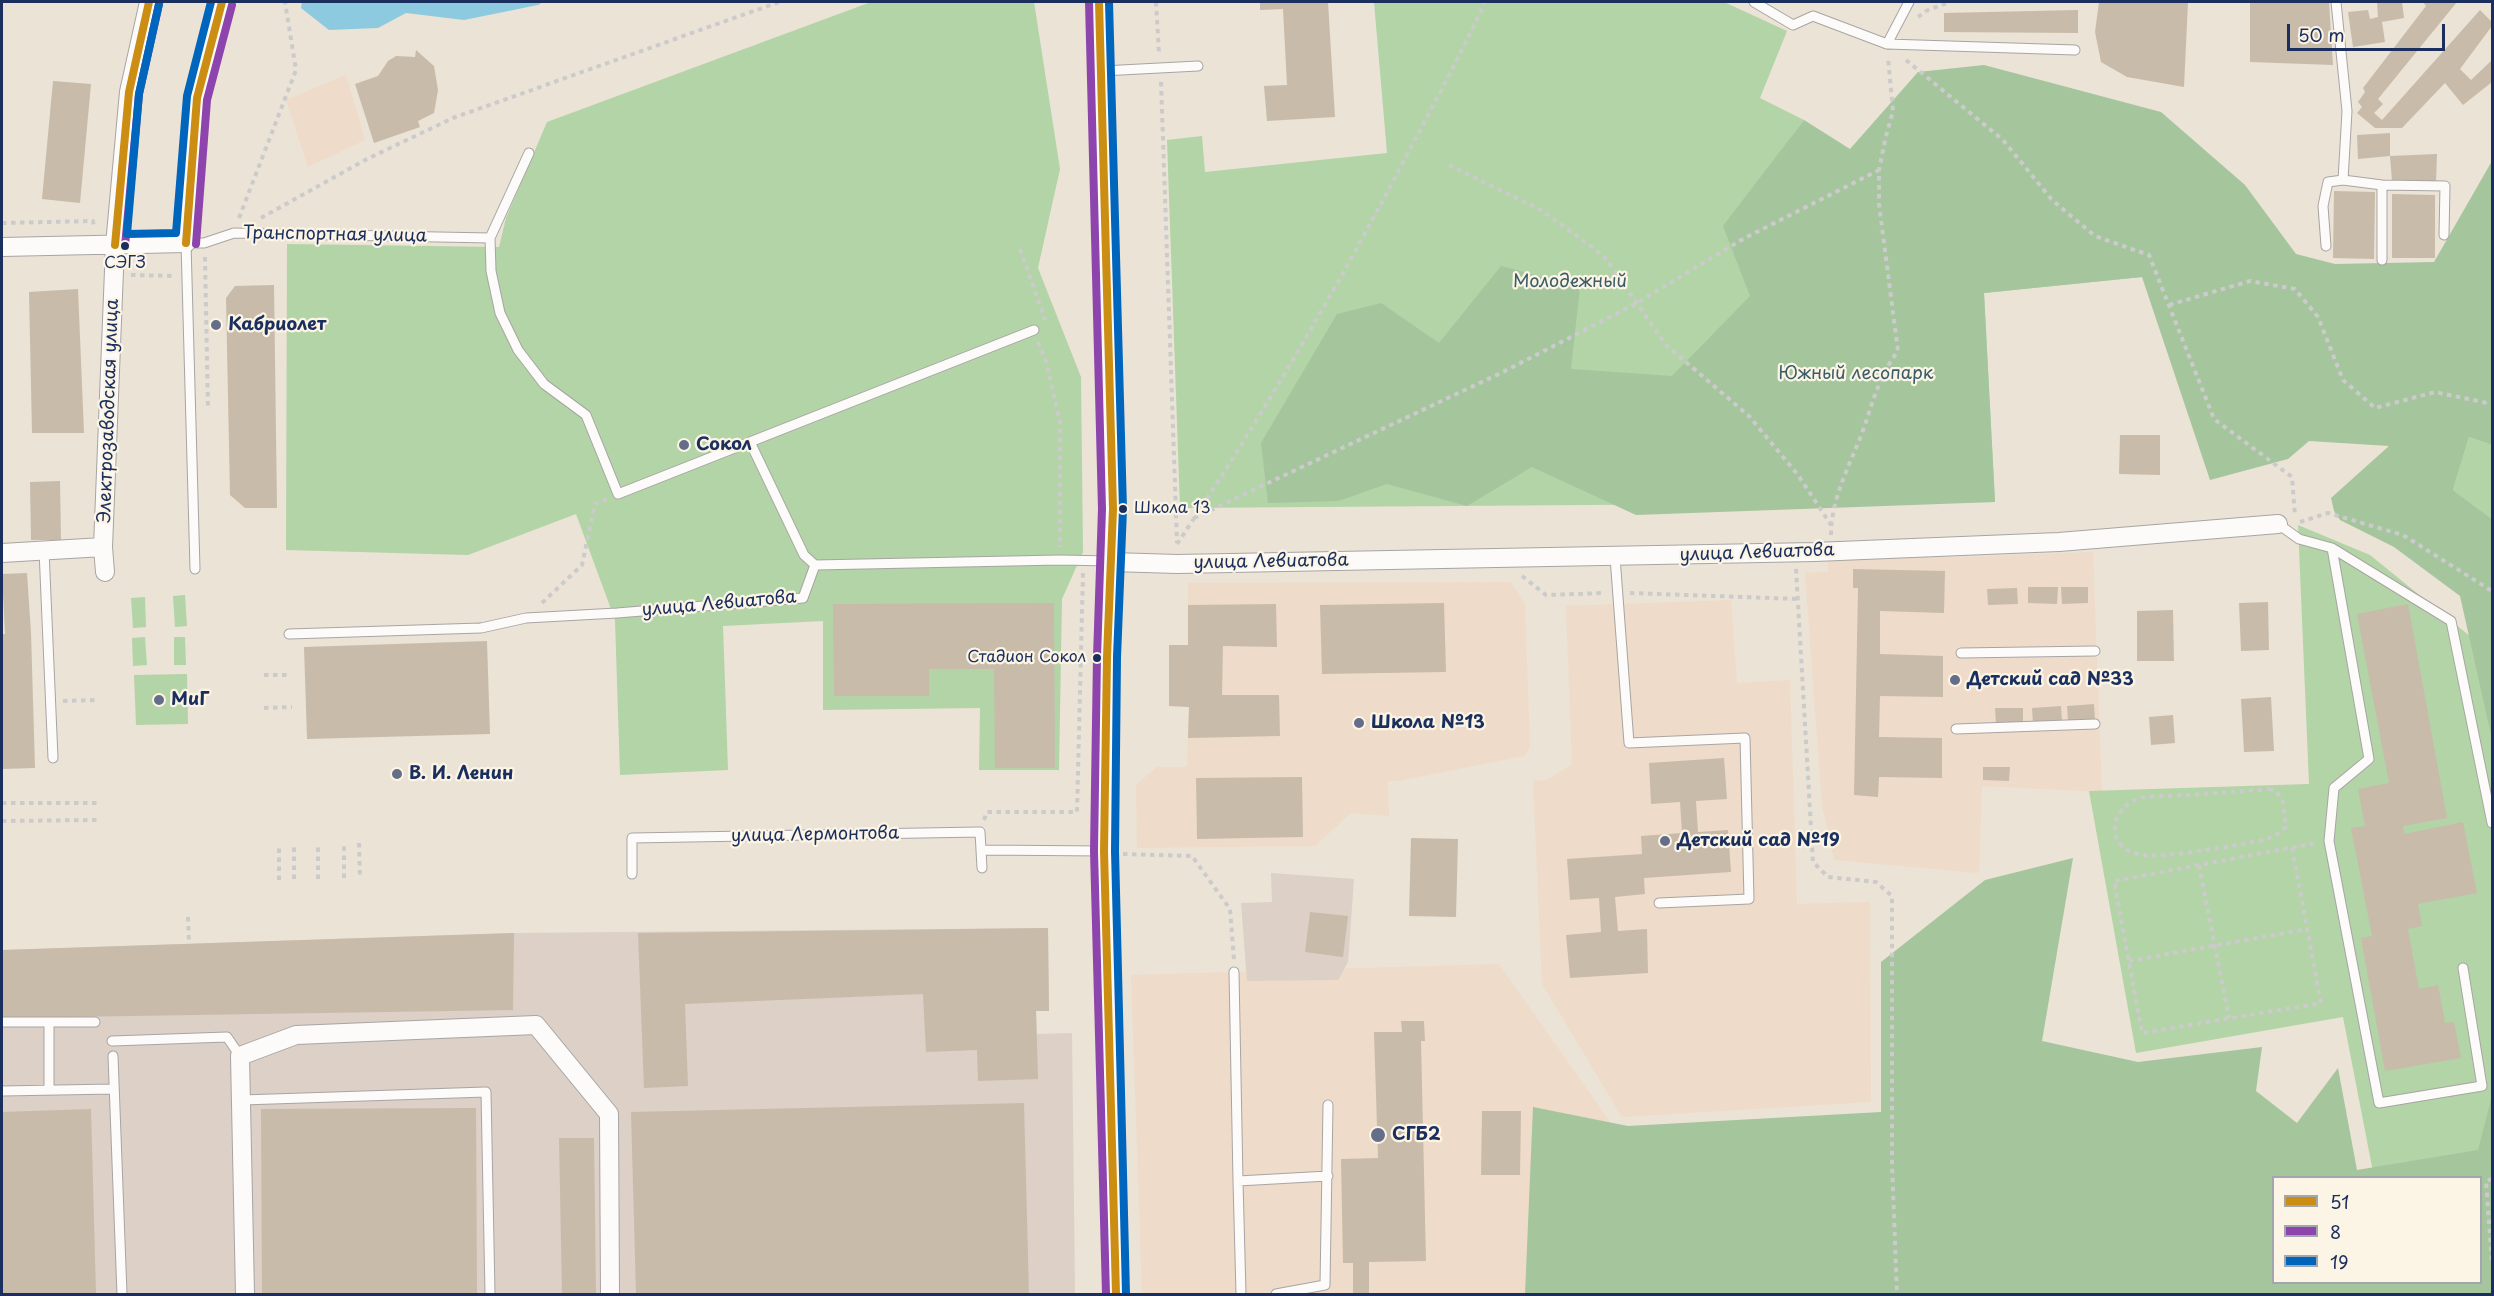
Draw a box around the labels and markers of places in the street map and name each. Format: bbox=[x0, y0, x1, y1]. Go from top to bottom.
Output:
marker: СЭГЗ bbox=[119, 240, 131, 252]
place label: СЭГЗ bbox=[104, 254, 146, 274]
place label: Кабриолет bbox=[228, 314, 326, 336]
marker: Кабриолет bbox=[209, 318, 223, 332]
place label: Сокол bbox=[696, 434, 752, 456]
marker: Сокол bbox=[677, 438, 691, 452]
place label: Школа 13 bbox=[1134, 499, 1211, 519]
marker: Школа 13 bbox=[1117, 503, 1129, 515]
place label: Стадион Сокол bbox=[967, 648, 1086, 668]
marker: Стадион Сокол bbox=[1091, 652, 1103, 664]
place label: Детский сад №33 bbox=[1967, 669, 2134, 691]
marker: Детский сад №33 bbox=[1948, 673, 1962, 687]
place label: МиГ bbox=[171, 689, 209, 711]
marker: МиГ bbox=[152, 693, 166, 707]
place label: Школа №13 bbox=[1371, 712, 1485, 734]
marker: Школа №13 bbox=[1352, 716, 1366, 730]
place label: В. И. Ленин bbox=[409, 763, 513, 785]
marker: В. И. Ленин bbox=[390, 767, 404, 781]
place label: Детский сад №19 bbox=[1677, 830, 1840, 852]
marker: Детский сад №19 bbox=[1658, 834, 1672, 848]
place label: СГБ2 bbox=[1392, 1124, 1441, 1146]
marker: СГБ2 bbox=[1369, 1126, 1387, 1144]

